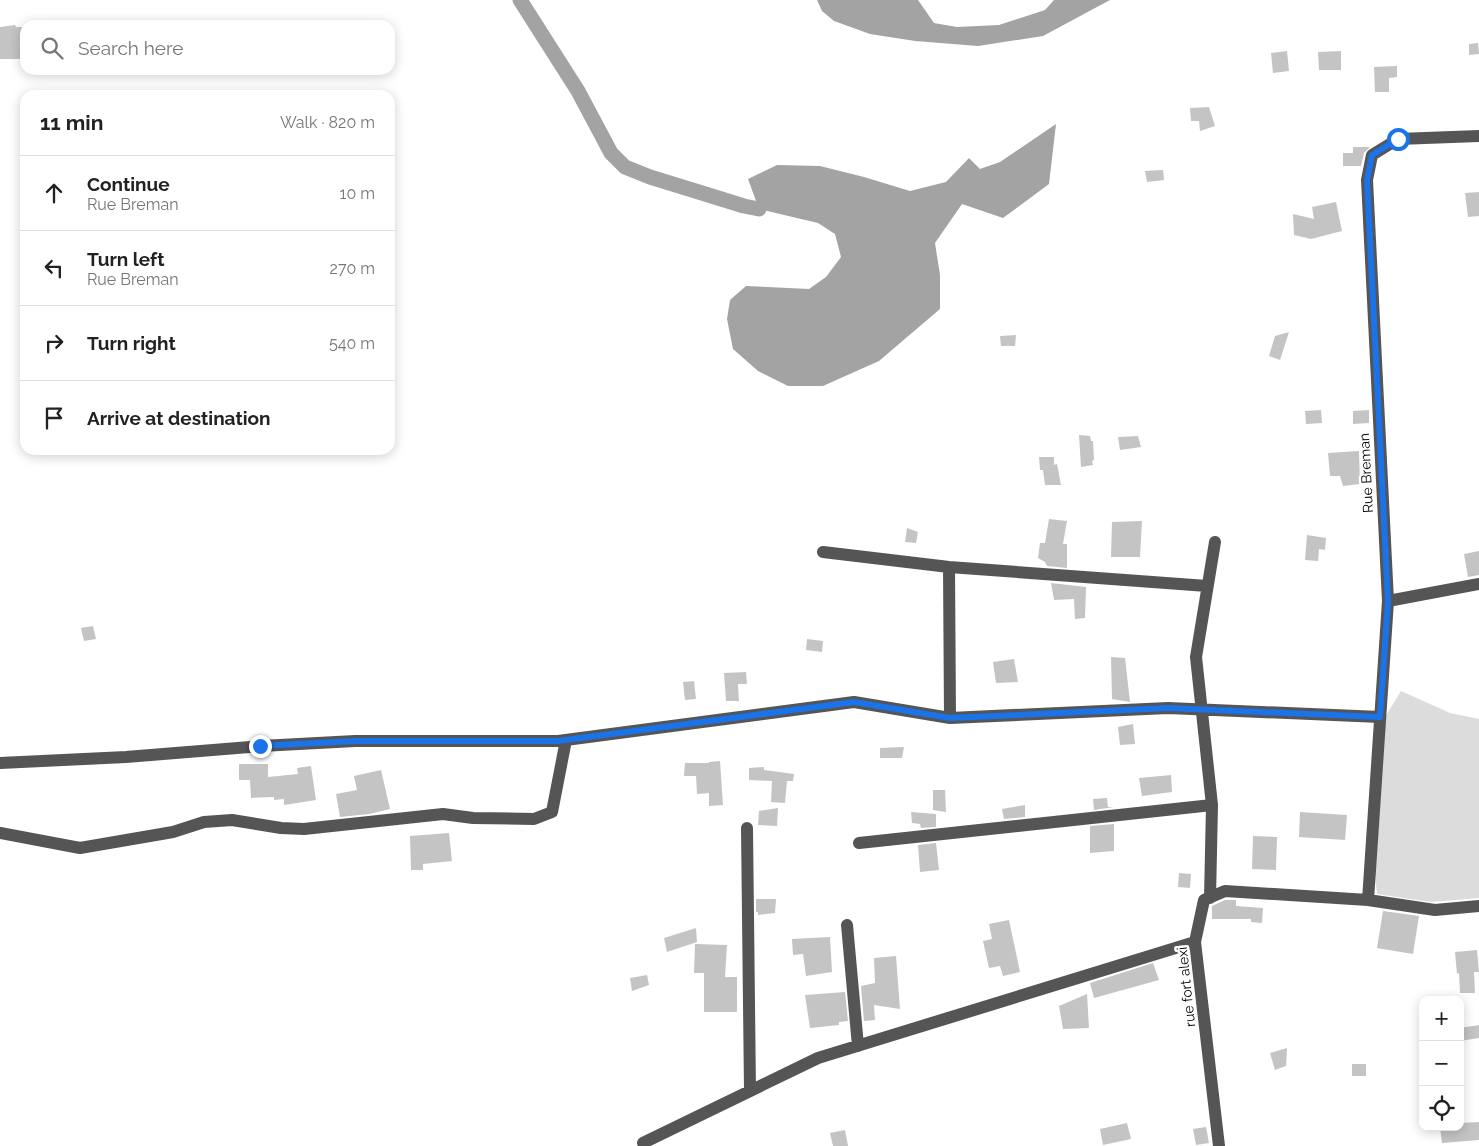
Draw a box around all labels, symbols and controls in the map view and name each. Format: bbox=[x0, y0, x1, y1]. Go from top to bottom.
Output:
search box bbox=[20, 20, 395, 75]
icon: search bbox=[38, 34, 66, 62]
text: Search here bbox=[78, 37, 184, 59]
text: 11 min bbox=[40, 110, 103, 135]
text: Walk · 820 m bbox=[280, 113, 375, 132]
route start bbox=[1387, 128, 1410, 151]
text: Continue bbox=[87, 173, 170, 195]
icon: ahead bbox=[40, 179, 68, 207]
text: 10 m bbox=[340, 184, 375, 203]
text: Rue Breman bbox=[87, 195, 178, 214]
text: Turn left bbox=[87, 248, 164, 270]
icon: left bbox=[40, 254, 68, 282]
text: 270 m bbox=[330, 259, 375, 278]
text: Rue Breman bbox=[87, 270, 178, 289]
icon: right bbox=[40, 329, 68, 357]
text: Turn right bbox=[87, 332, 176, 354]
text: 540 m bbox=[329, 334, 375, 353]
icon: arrive bbox=[40, 404, 68, 432]
text: Arrive at destination bbox=[87, 407, 271, 429]
street label: Rue Breman bbox=[1356, 433, 1376, 513]
route end bbox=[249, 735, 272, 758]
street label: rue fort alexi bbox=[1174, 946, 1198, 1028]
map controls bbox=[1419, 996, 1464, 1131]
button: + bbox=[1419, 996, 1464, 1041]
button: − bbox=[1419, 1041, 1464, 1086]
button: locate bbox=[1419, 1086, 1464, 1131]

